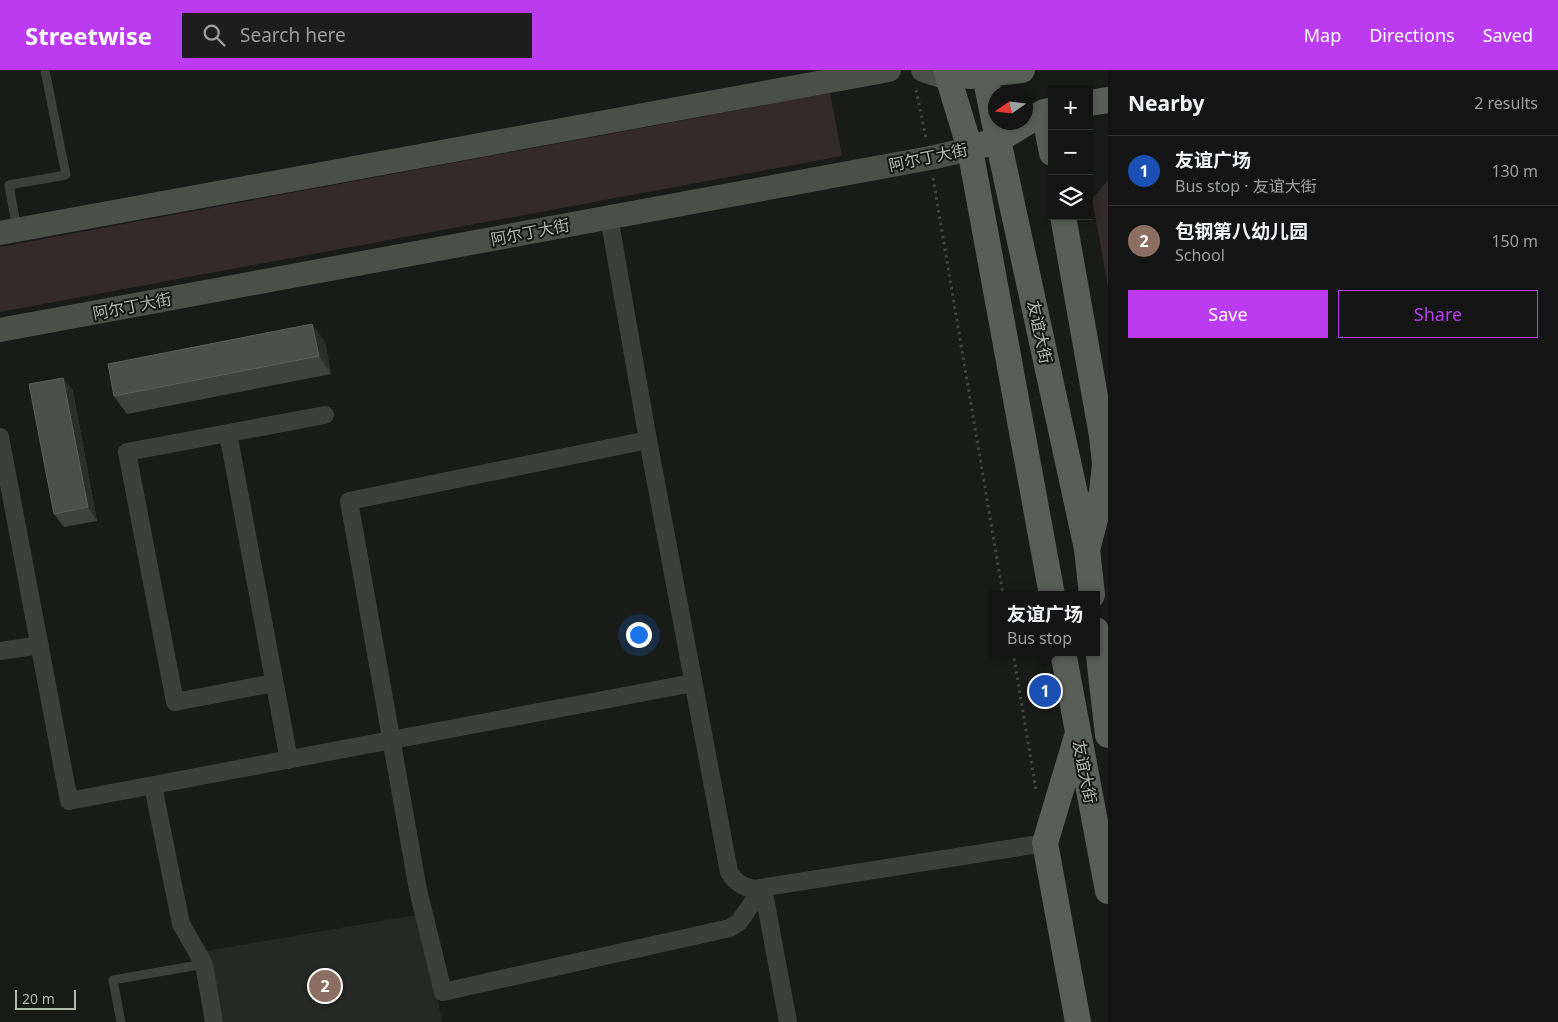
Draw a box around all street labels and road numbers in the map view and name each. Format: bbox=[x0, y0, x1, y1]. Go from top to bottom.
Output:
street label: 阿尔丁大街 bbox=[887, 138, 969, 176]
street label: 阿尔丁大街 bbox=[489, 214, 571, 250]
street label: 阿尔丁大街 bbox=[91, 288, 173, 324]
street label: 友谊大街 bbox=[1023, 298, 1057, 366]
street label: 友谊大街 bbox=[1068, 738, 1102, 806]

